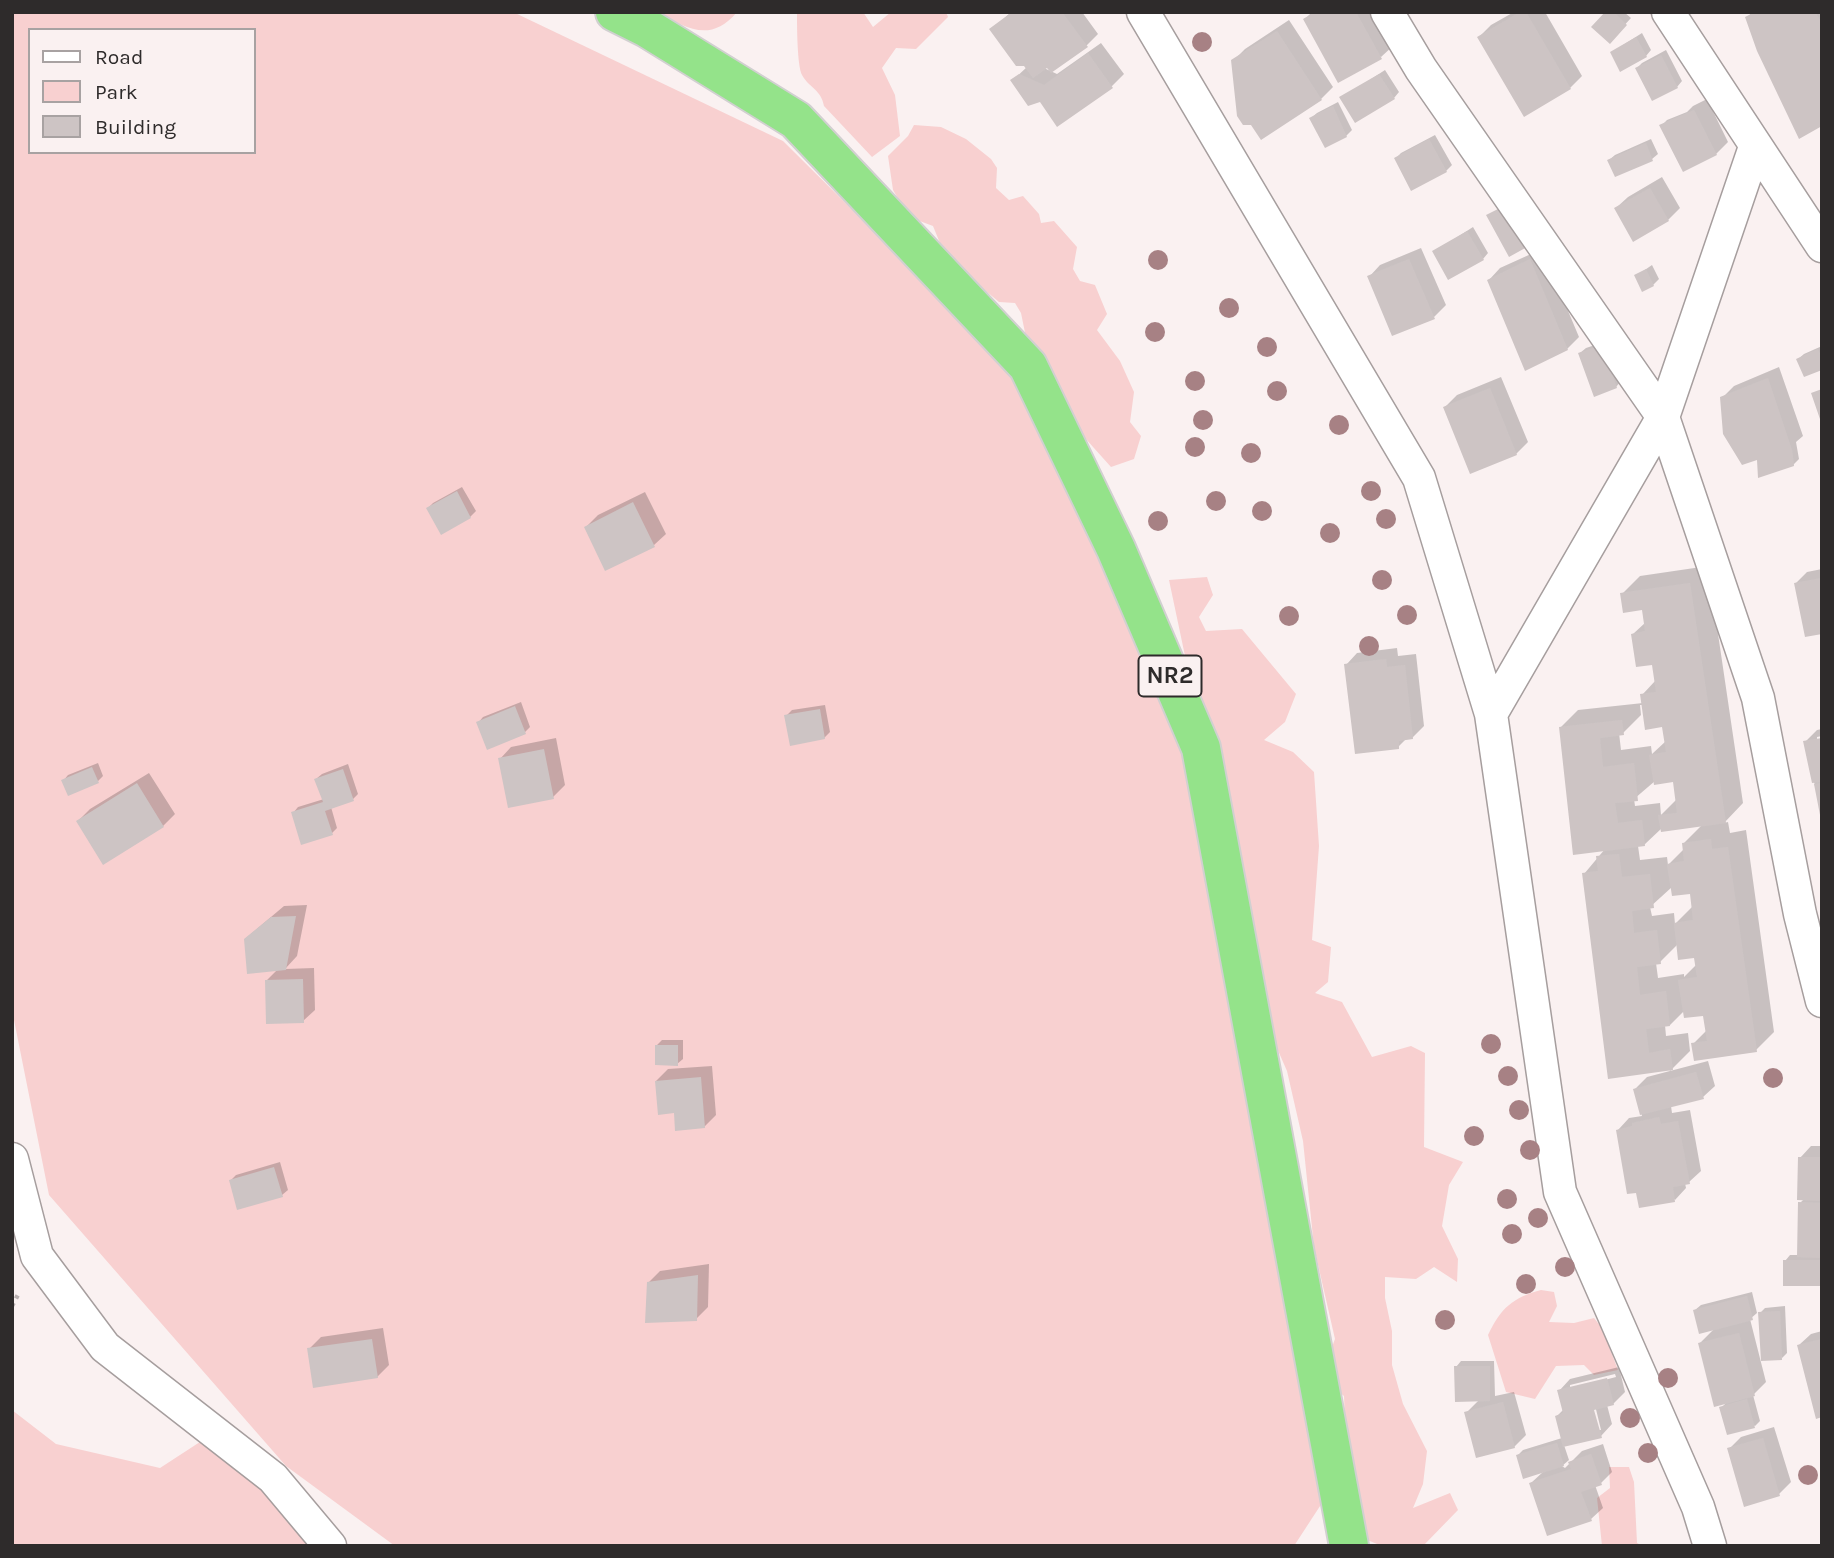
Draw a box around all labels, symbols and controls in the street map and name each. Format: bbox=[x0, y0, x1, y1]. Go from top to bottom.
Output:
legend bbox=[28, 28, 256, 154]
text: Road bbox=[95, 45, 143, 69]
text: Park bbox=[95, 80, 138, 104]
text: Building bbox=[95, 115, 176, 139]
road number: NR2 bbox=[1138, 656, 1202, 696]

